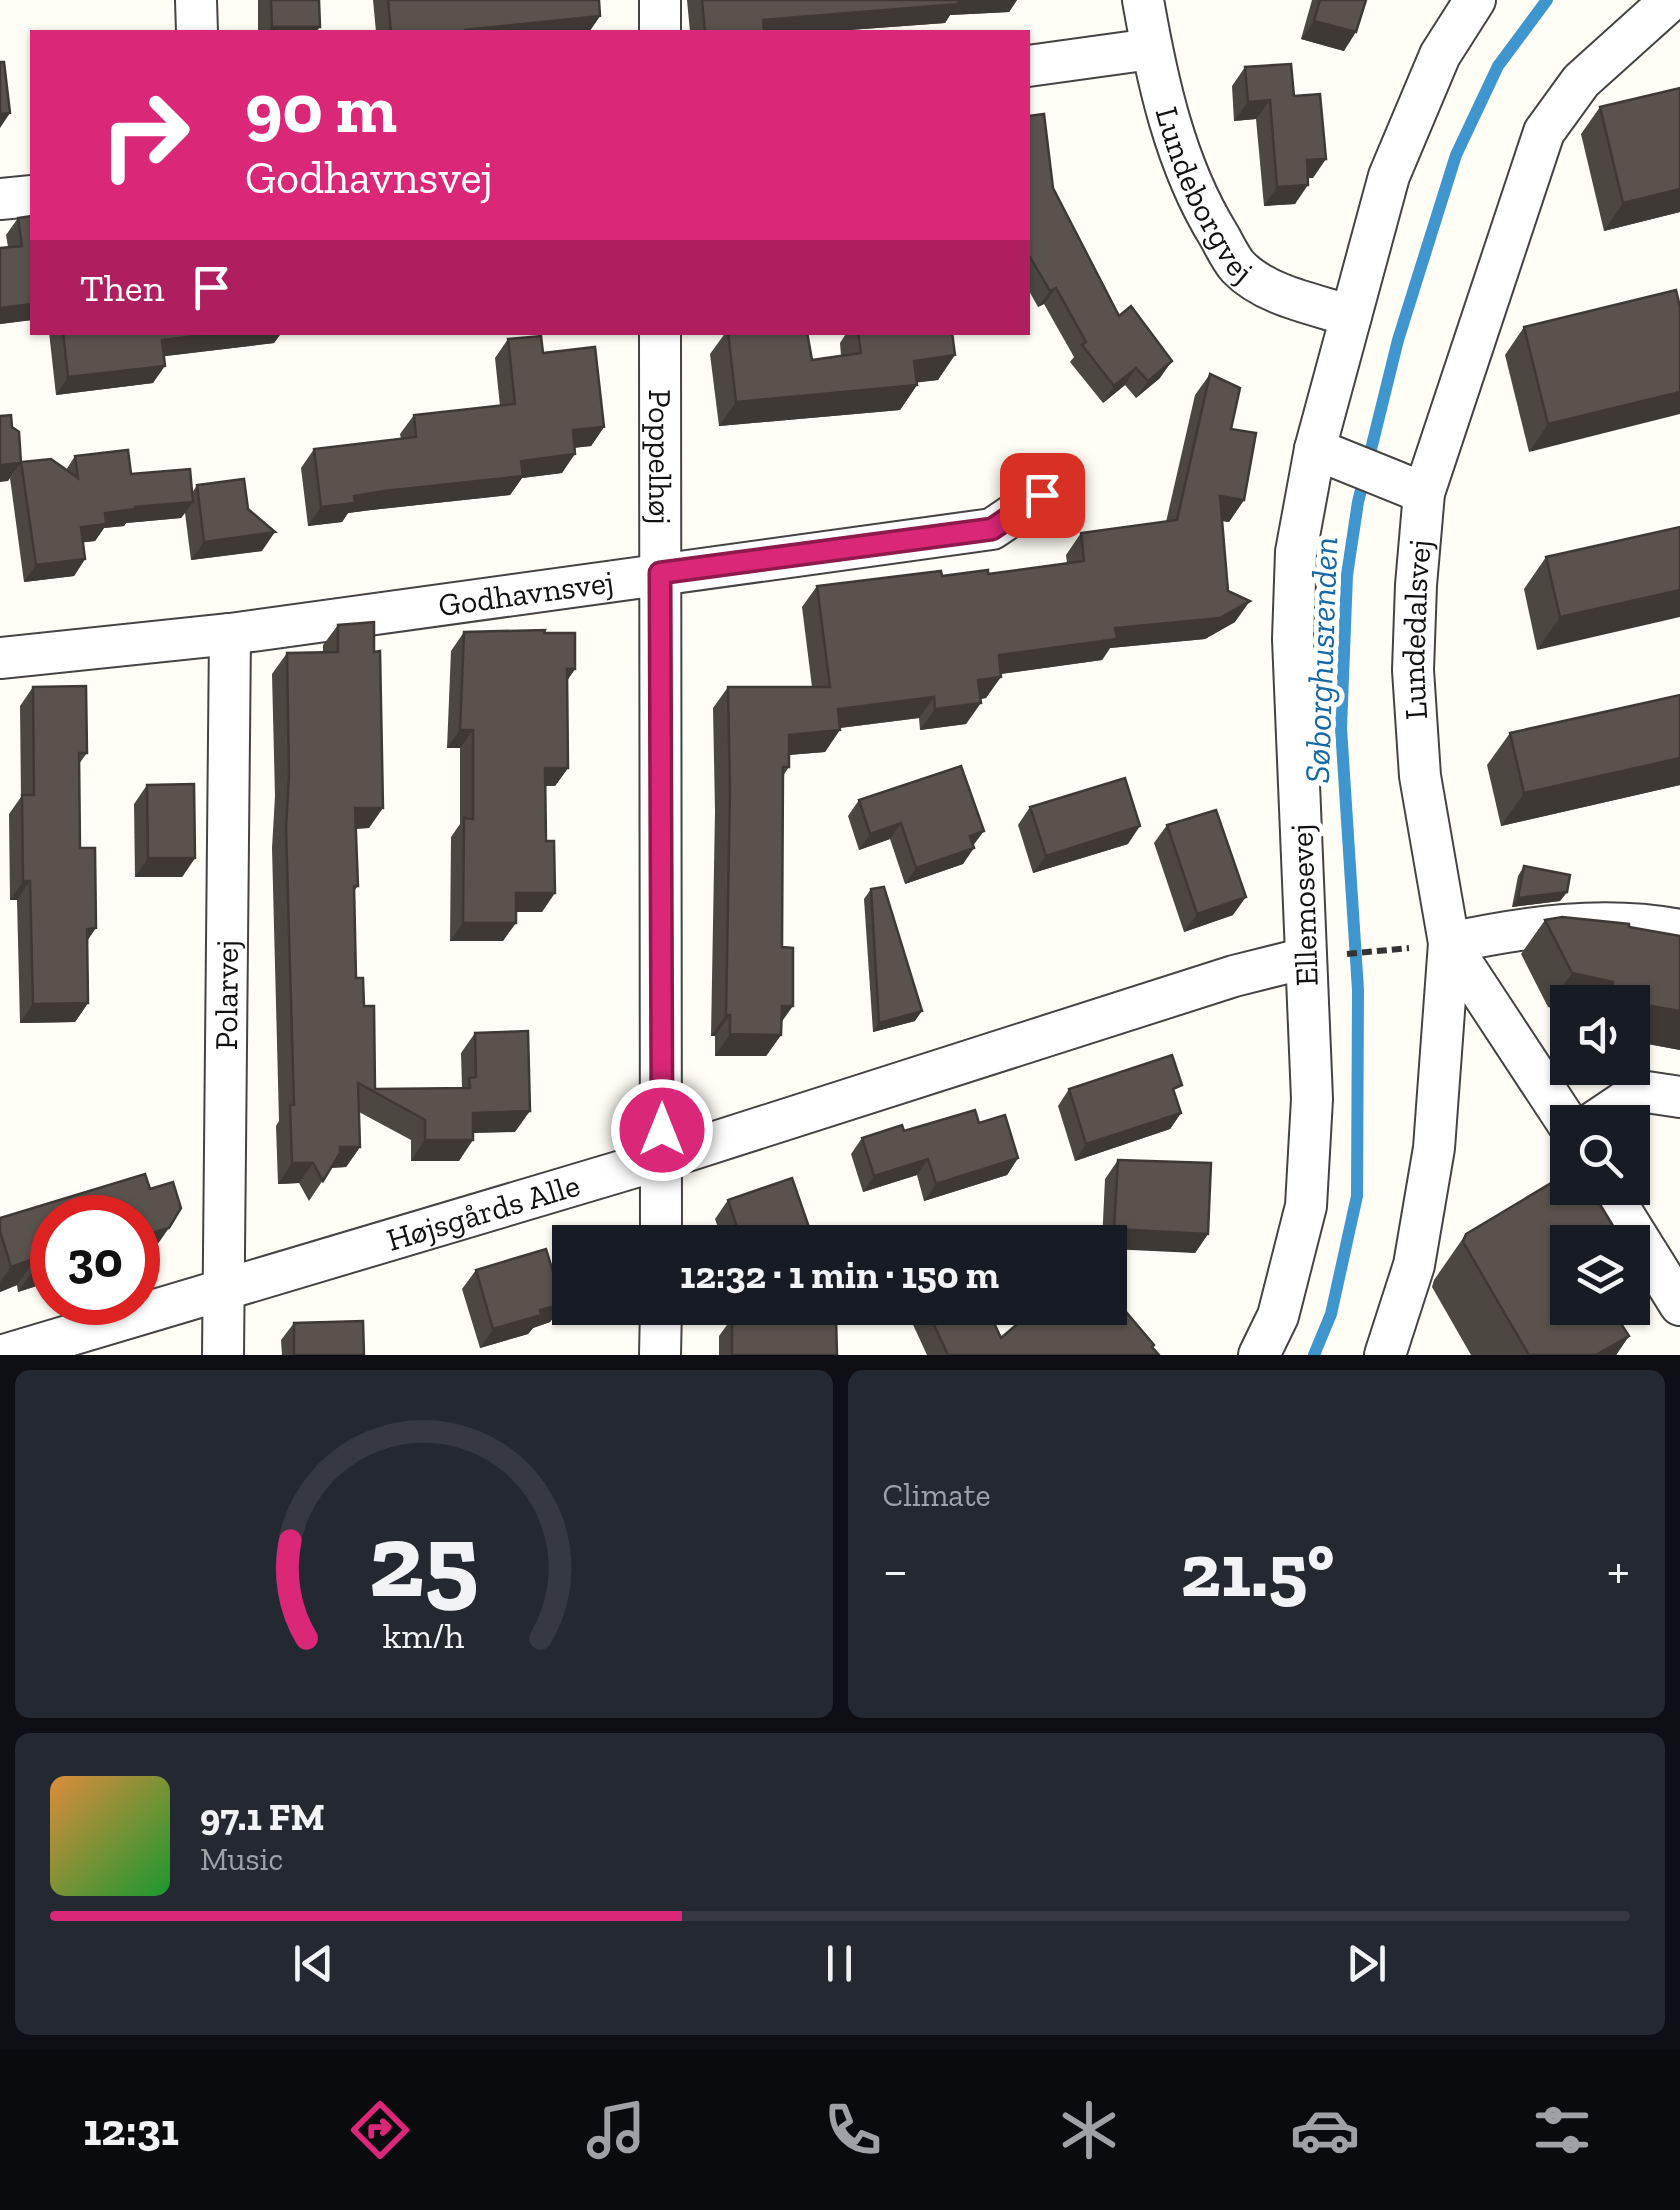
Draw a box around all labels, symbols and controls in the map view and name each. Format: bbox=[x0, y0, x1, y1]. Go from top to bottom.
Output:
text: 90 m bbox=[245, 66, 397, 150]
icon: right bbox=[80, 70, 210, 200]
street label: Lundeborgvej bbox=[1148, 103, 1260, 291]
text: Godhavnsvej bbox=[245, 151, 493, 205]
icon: arrive bbox=[184, 260, 239, 315]
text: Then bbox=[80, 265, 164, 311]
street label: Poppelhøj bbox=[641, 389, 679, 525]
pin bbox=[1000, 453, 1085, 538]
icon: arrive bbox=[1015, 468, 1070, 523]
water label: Søborghusrenden bbox=[1296, 536, 1346, 784]
street label: Lundedalsvej bbox=[1394, 538, 1439, 721]
street label: Godhavnsvej bbox=[436, 562, 616, 624]
street label: Ellemosevej bbox=[1282, 823, 1326, 987]
street label: Polarvej bbox=[207, 940, 246, 1050]
map controls bbox=[1550, 985, 1650, 1325]
button: sound bbox=[1550, 985, 1650, 1085]
position arrow bbox=[610, 1078, 714, 1182]
button: search bbox=[1550, 1105, 1650, 1205]
street label: Højsgårds Alle bbox=[382, 1166, 584, 1259]
speed limit sign: 30 bbox=[30, 1195, 160, 1325]
button: layers bbox=[1550, 1225, 1650, 1325]
text: 12:32 · 1 min · 150 m bbox=[680, 1252, 999, 1298]
text: Climate bbox=[883, 1476, 991, 1514]
text: 25 bbox=[369, 1498, 479, 1623]
text: 21.5° bbox=[1181, 1525, 1335, 1615]
text: − bbox=[883, 1537, 908, 1603]
text: + bbox=[1607, 1537, 1630, 1603]
text: km/h bbox=[383, 1614, 465, 1657]
text: 97.1 FM bbox=[200, 1794, 325, 1840]
text: Music bbox=[200, 1840, 283, 1878]
icon: previous bbox=[286, 1936, 341, 1991]
icon: pause bbox=[812, 1936, 867, 1991]
icon: next bbox=[1339, 1936, 1394, 1991]
icon: directions bbox=[345, 2095, 415, 2165]
icon: music bbox=[581, 2095, 651, 2165]
icon: phone bbox=[818, 2095, 888, 2165]
icon: climate bbox=[1054, 2095, 1124, 2165]
icon: car bbox=[1290, 2095, 1360, 2165]
icon: filters bbox=[1527, 2095, 1597, 2165]
text: 12:31 bbox=[83, 2103, 179, 2157]

